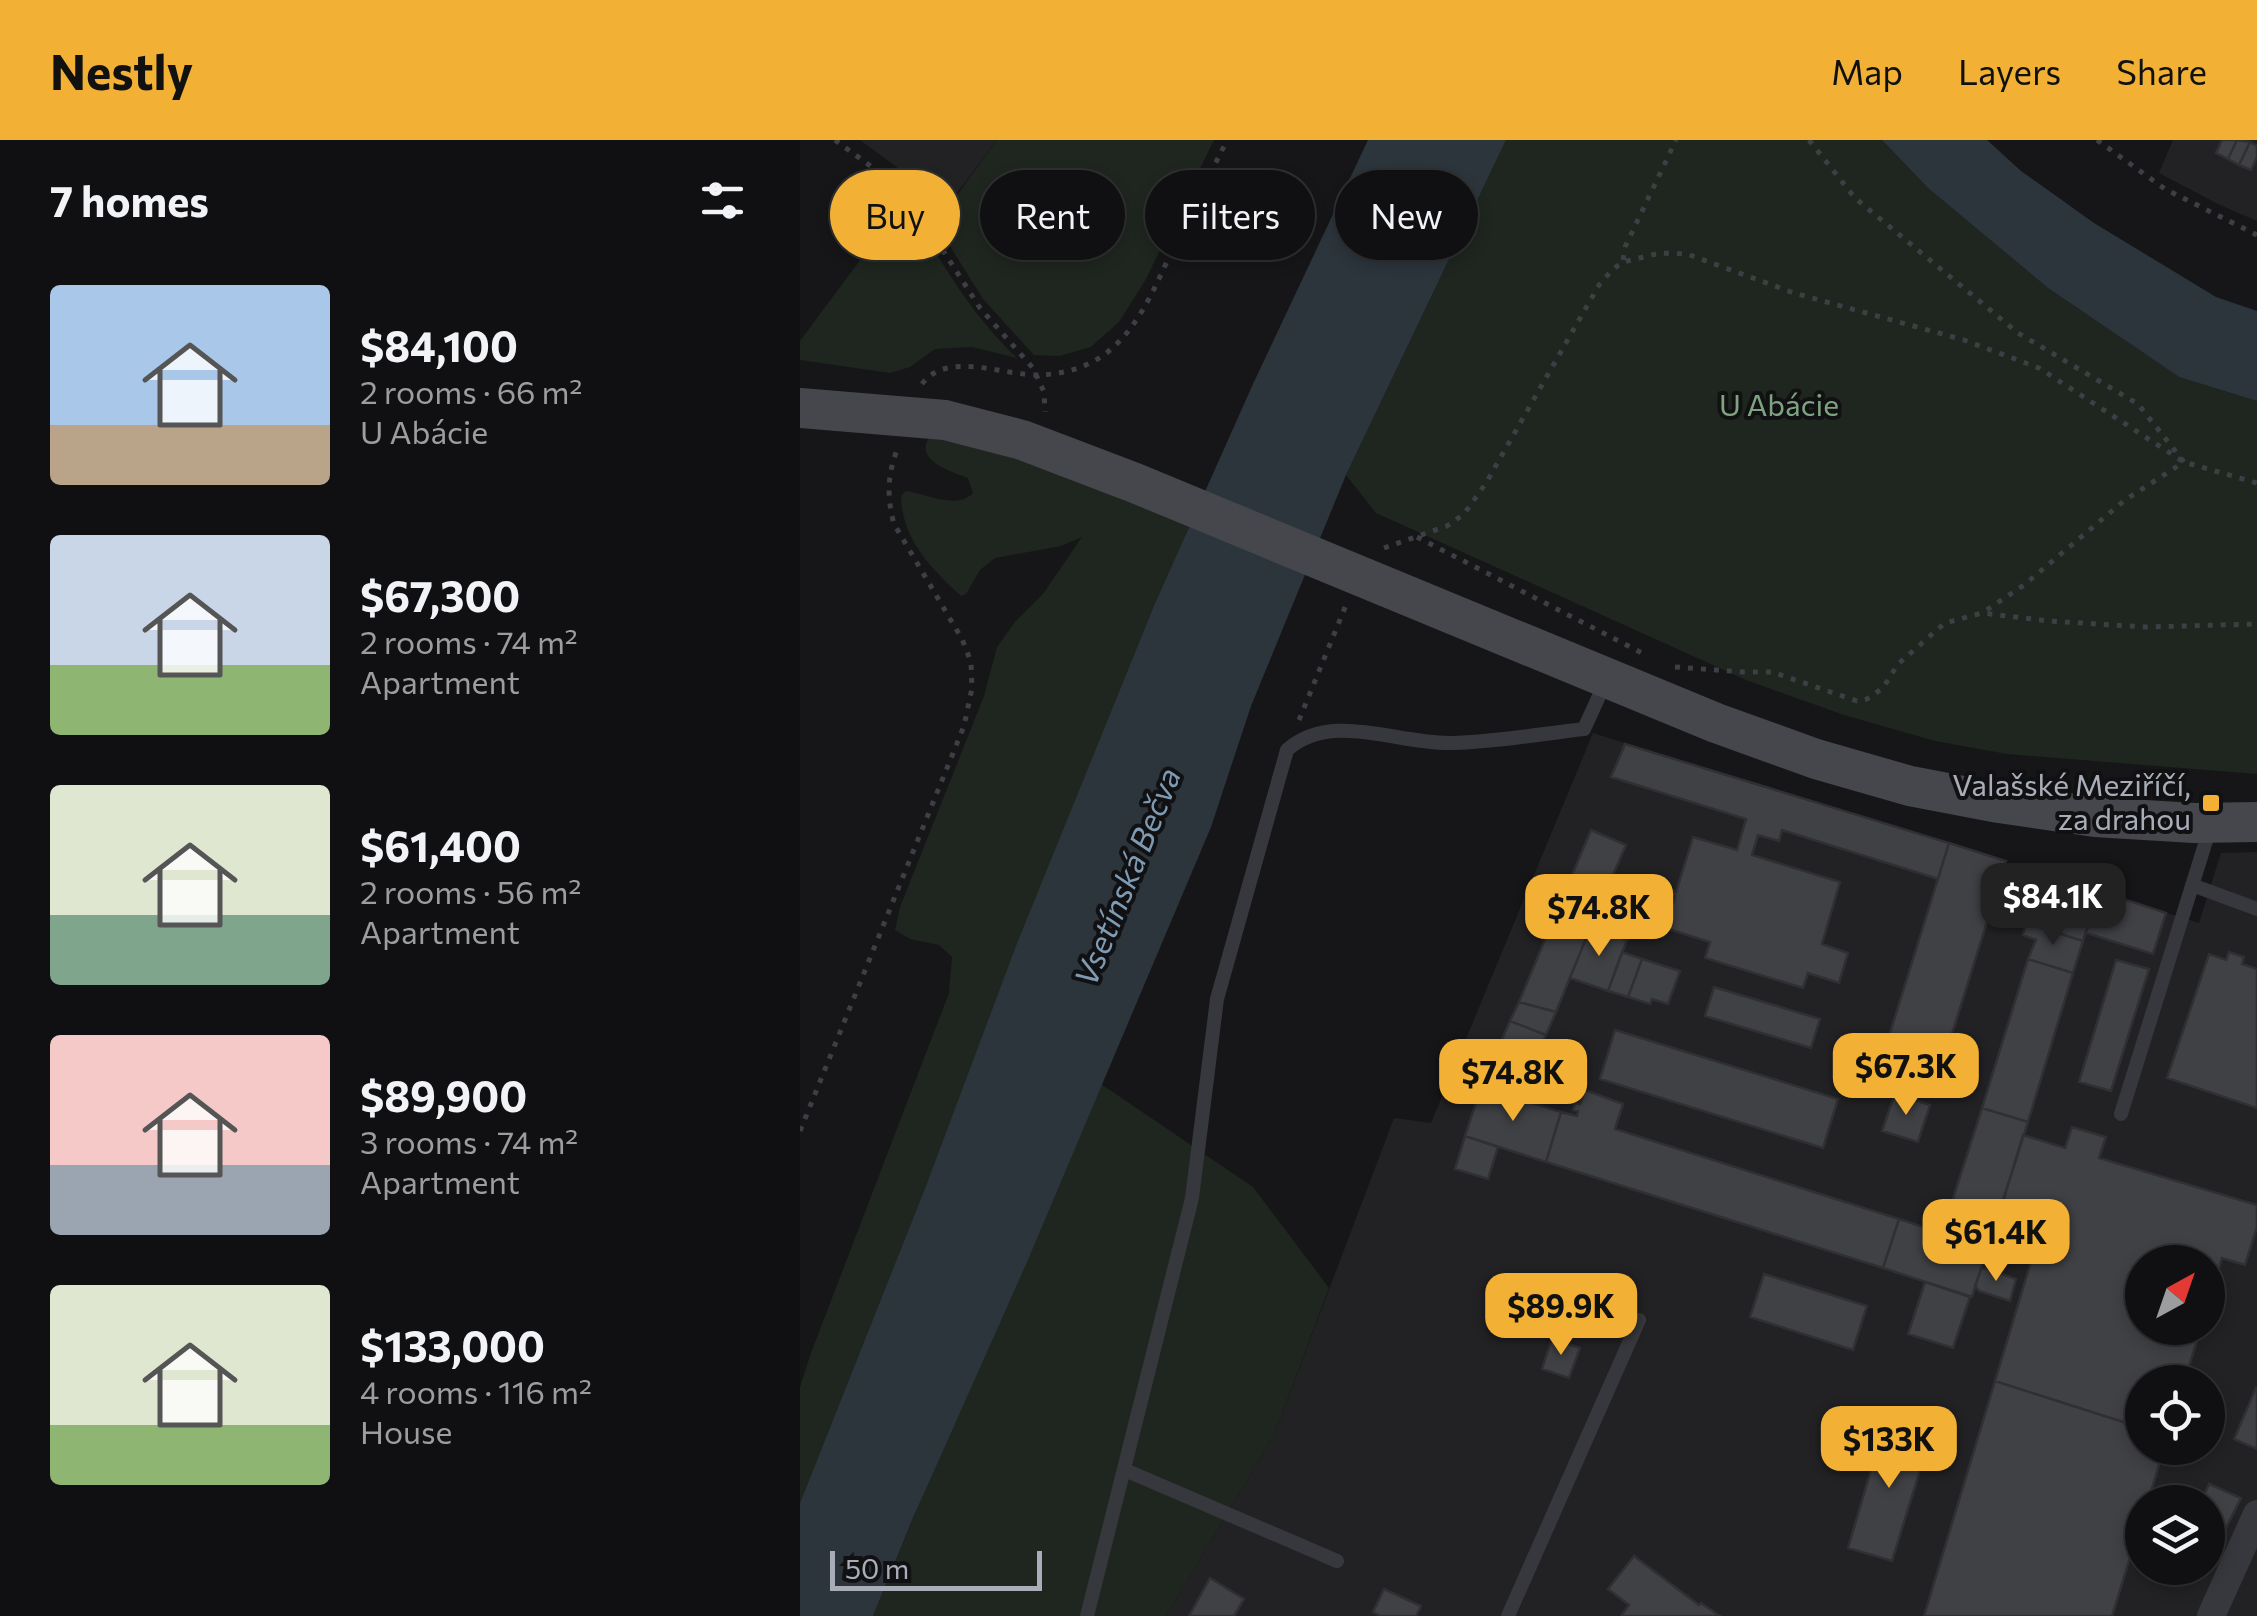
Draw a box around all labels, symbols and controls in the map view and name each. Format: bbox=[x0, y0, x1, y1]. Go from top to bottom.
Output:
text: Nestly bbox=[50, 41, 193, 100]
text: Map bbox=[1831, 49, 1903, 92]
text: Layers bbox=[1958, 49, 2061, 92]
text: Share bbox=[2116, 49, 2207, 92]
chip: Buy bbox=[830, 170, 960, 260]
chip: Rent bbox=[980, 170, 1125, 260]
chip: Filters bbox=[1145, 170, 1315, 260]
chip: New bbox=[1335, 170, 1478, 260]
icon: filters bbox=[695, 173, 750, 228]
text: 7 homes bbox=[50, 174, 209, 226]
text: $84,100 bbox=[360, 319, 518, 371]
icon: home bbox=[130, 325, 250, 445]
text: 2 rooms · 66 m² bbox=[360, 371, 582, 411]
park label: U Abácie bbox=[1719, 385, 1839, 422]
text: U Abácie bbox=[360, 411, 488, 451]
text: $67,300 bbox=[360, 569, 520, 621]
icon: home bbox=[130, 575, 250, 695]
text: 2 rooms · 74 m² bbox=[360, 621, 578, 661]
text: Apartment bbox=[360, 661, 520, 701]
water label: Vsetínská Bečva bbox=[1064, 761, 1188, 991]
place label: Valašské Meziříčí, za drahou bbox=[1952, 765, 2191, 836]
marker: Valašské Meziříčí, za drahou bbox=[2200, 792, 2222, 814]
text: $61,400 bbox=[360, 819, 521, 871]
icon: home bbox=[130, 825, 250, 945]
pin: $84.1K bbox=[1972, 863, 2134, 948]
text: 2 rooms · 56 m² bbox=[360, 871, 581, 911]
pin: $74.8K bbox=[1518, 874, 1680, 959]
text: $84.1K bbox=[2003, 875, 2103, 915]
text: $74.8K bbox=[1547, 886, 1651, 926]
text: Apartment bbox=[360, 911, 520, 951]
pin: $67.3K bbox=[1825, 1033, 1987, 1118]
pin: $74.8K bbox=[1432, 1039, 1594, 1124]
text: $67.3K bbox=[1855, 1045, 1957, 1085]
text: $74.8K bbox=[1461, 1051, 1565, 1091]
text: $89,900 bbox=[360, 1069, 527, 1121]
icon: home bbox=[130, 1075, 250, 1195]
text: 3 rooms · 74 m² bbox=[360, 1121, 578, 1161]
text: Apartment bbox=[360, 1161, 520, 1201]
pin: $61.4K bbox=[1915, 1199, 2077, 1284]
text: $61.4K bbox=[1945, 1211, 2047, 1251]
north arrow bbox=[2125, 1245, 2225, 1345]
map controls bbox=[2125, 1245, 2225, 1585]
pin: $89.9K bbox=[1480, 1273, 1642, 1358]
text: $89.9K bbox=[1507, 1285, 1615, 1325]
text: $133,000 bbox=[360, 1319, 545, 1371]
icon: home bbox=[130, 1325, 250, 1445]
button: locate bbox=[2125, 1365, 2225, 1465]
text: 4 rooms · 116 m² bbox=[360, 1371, 592, 1411]
pin: $133K bbox=[1819, 1406, 1959, 1491]
text: House bbox=[360, 1411, 452, 1451]
text: $133K bbox=[1843, 1418, 1935, 1458]
button: layers bbox=[2125, 1485, 2225, 1585]
scale bar bbox=[830, 1546, 1042, 1590]
text: 50 m bbox=[845, 1551, 909, 1585]

